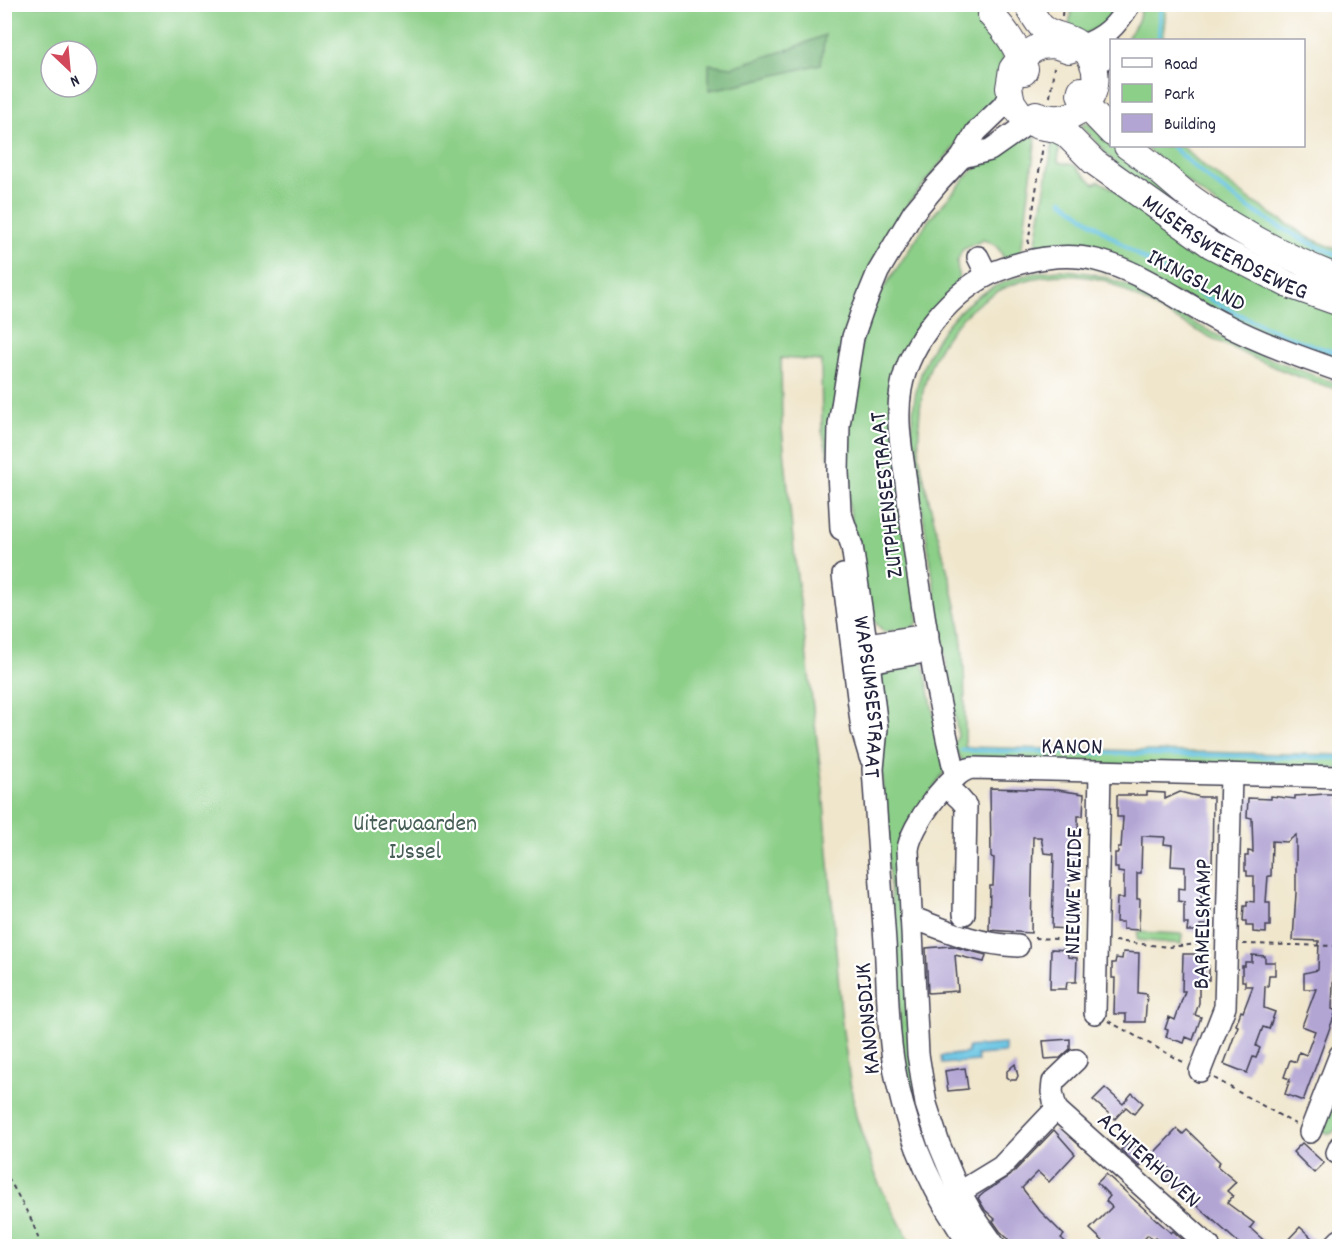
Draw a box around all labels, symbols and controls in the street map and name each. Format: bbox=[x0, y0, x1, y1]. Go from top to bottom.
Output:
north arrow bbox=[39, 39, 99, 99]
legend bbox=[1110, 39, 1305, 147]
text: Road bbox=[1164, 53, 1198, 78]
text: N bbox=[66, 68, 83, 92]
text: Park bbox=[1164, 83, 1195, 108]
text: Building bbox=[1164, 113, 1216, 138]
street label: MUSERSWEERDSEWEG bbox=[1134, 187, 1312, 310]
street label: IKINGSLAND bbox=[1140, 241, 1251, 322]
street label: ZUTPHENSESTRAAT bbox=[862, 410, 914, 579]
street label: WAPSUMSESTRAAT bbox=[842, 614, 891, 780]
street label: KANON bbox=[1041, 730, 1103, 766]
park label: Uiterwaarden IJssel bbox=[353, 808, 477, 870]
street label: NIEUWE WEIDE bbox=[1057, 827, 1093, 955]
street label: BARMELSKAMP bbox=[1186, 858, 1222, 990]
street label: KANONSDIJK bbox=[847, 962, 891, 1076]
street label: ACHTERHOVEN bbox=[1088, 1105, 1208, 1217]

